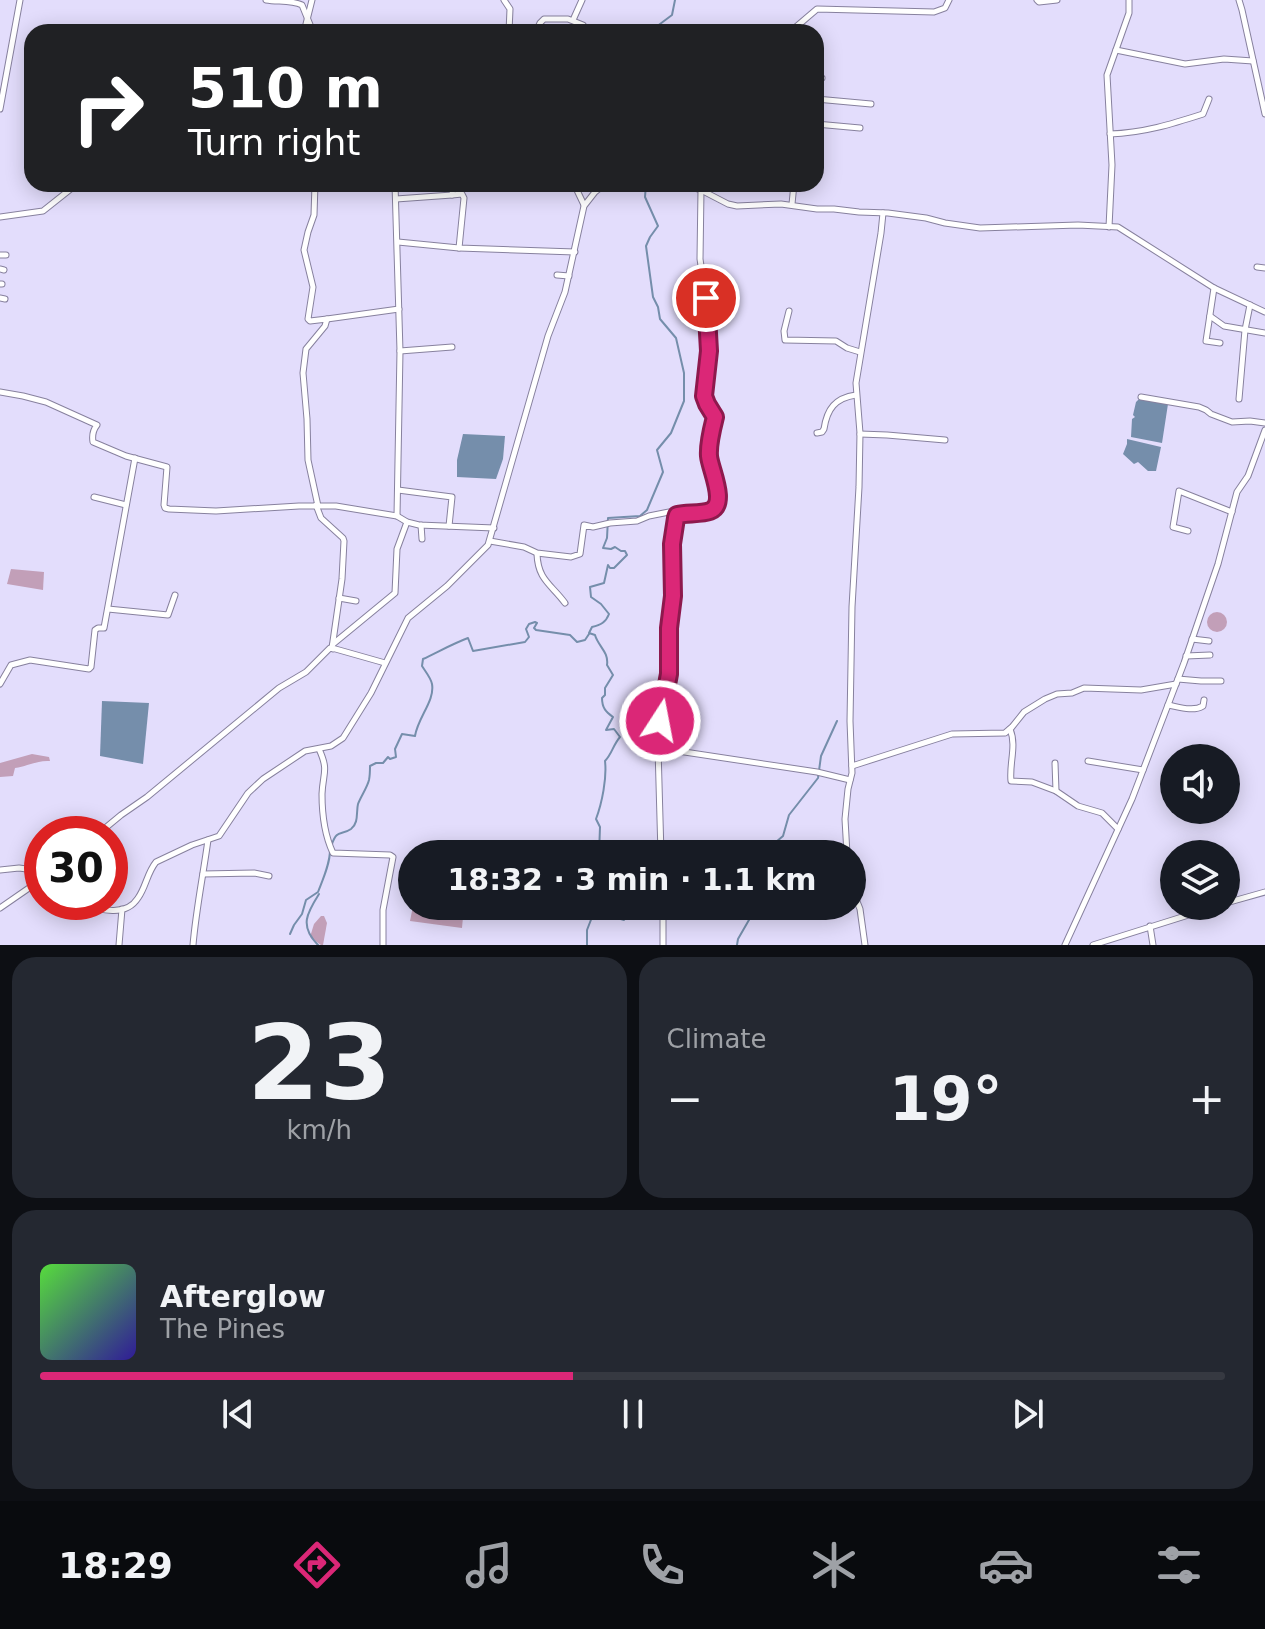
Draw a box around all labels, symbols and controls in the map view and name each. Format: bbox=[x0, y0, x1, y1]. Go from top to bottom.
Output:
text: 510 m bbox=[188, 55, 383, 120]
icon: right bbox=[56, 56, 160, 160]
text: Turn right bbox=[188, 122, 360, 163]
pin bbox=[672, 264, 740, 332]
icon: arrive bbox=[684, 276, 728, 320]
position arrow bbox=[618, 679, 702, 763]
map controls bbox=[1160, 744, 1240, 920]
button: sound bbox=[1160, 744, 1240, 824]
speed limit sign: 30 bbox=[24, 816, 128, 920]
button: layers bbox=[1160, 840, 1240, 920]
text: 18:32 · 3 min · 1.1 km bbox=[447, 862, 817, 897]
text: 23 bbox=[247, 1002, 392, 1124]
text: Climate bbox=[667, 1024, 767, 1054]
text: 19° bbox=[889, 1064, 1003, 1134]
text: − bbox=[667, 1073, 703, 1124]
text: + bbox=[1188, 1073, 1225, 1124]
text: km/h bbox=[286, 1115, 352, 1145]
text: Afterglow bbox=[160, 1279, 326, 1314]
text: The Pines bbox=[160, 1314, 285, 1344]
icon: previous bbox=[216, 1392, 260, 1436]
icon: pause bbox=[611, 1392, 655, 1436]
icon: next bbox=[1006, 1392, 1050, 1436]
icon: directions bbox=[289, 1537, 345, 1593]
icon: music bbox=[461, 1537, 517, 1593]
icon: phone bbox=[634, 1537, 690, 1593]
icon: climate bbox=[806, 1537, 862, 1593]
icon: car bbox=[978, 1537, 1034, 1593]
icon: filters bbox=[1151, 1537, 1207, 1593]
text: 18:29 bbox=[58, 1545, 173, 1586]

